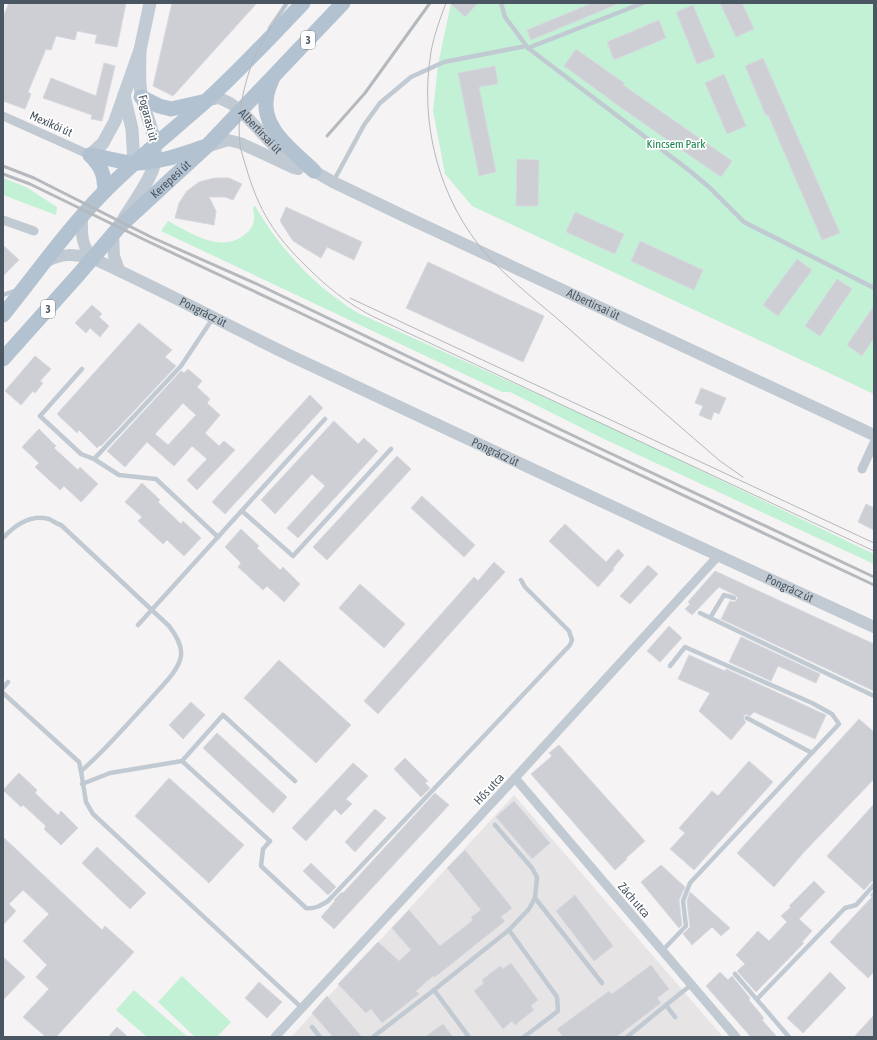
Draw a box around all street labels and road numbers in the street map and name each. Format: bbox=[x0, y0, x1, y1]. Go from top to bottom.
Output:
road number: 3 bbox=[301, 31, 315, 49]
street label: Fogarasi út bbox=[135, 93, 161, 143]
street label: Albertirsai út bbox=[236, 106, 285, 157]
street label: Mexikói út bbox=[27, 108, 75, 140]
street label: Kerepesi út bbox=[148, 157, 194, 201]
street label: Albertirsai út bbox=[565, 286, 623, 323]
street label: Pongrácz út bbox=[177, 294, 230, 330]
road number: 3 bbox=[41, 300, 55, 318]
street label: Pongrácz út bbox=[469, 435, 522, 470]
street label: Pongrácz út bbox=[763, 571, 816, 605]
street label: Hős utca bbox=[471, 770, 507, 808]
street label: Zách utca bbox=[615, 880, 653, 920]

